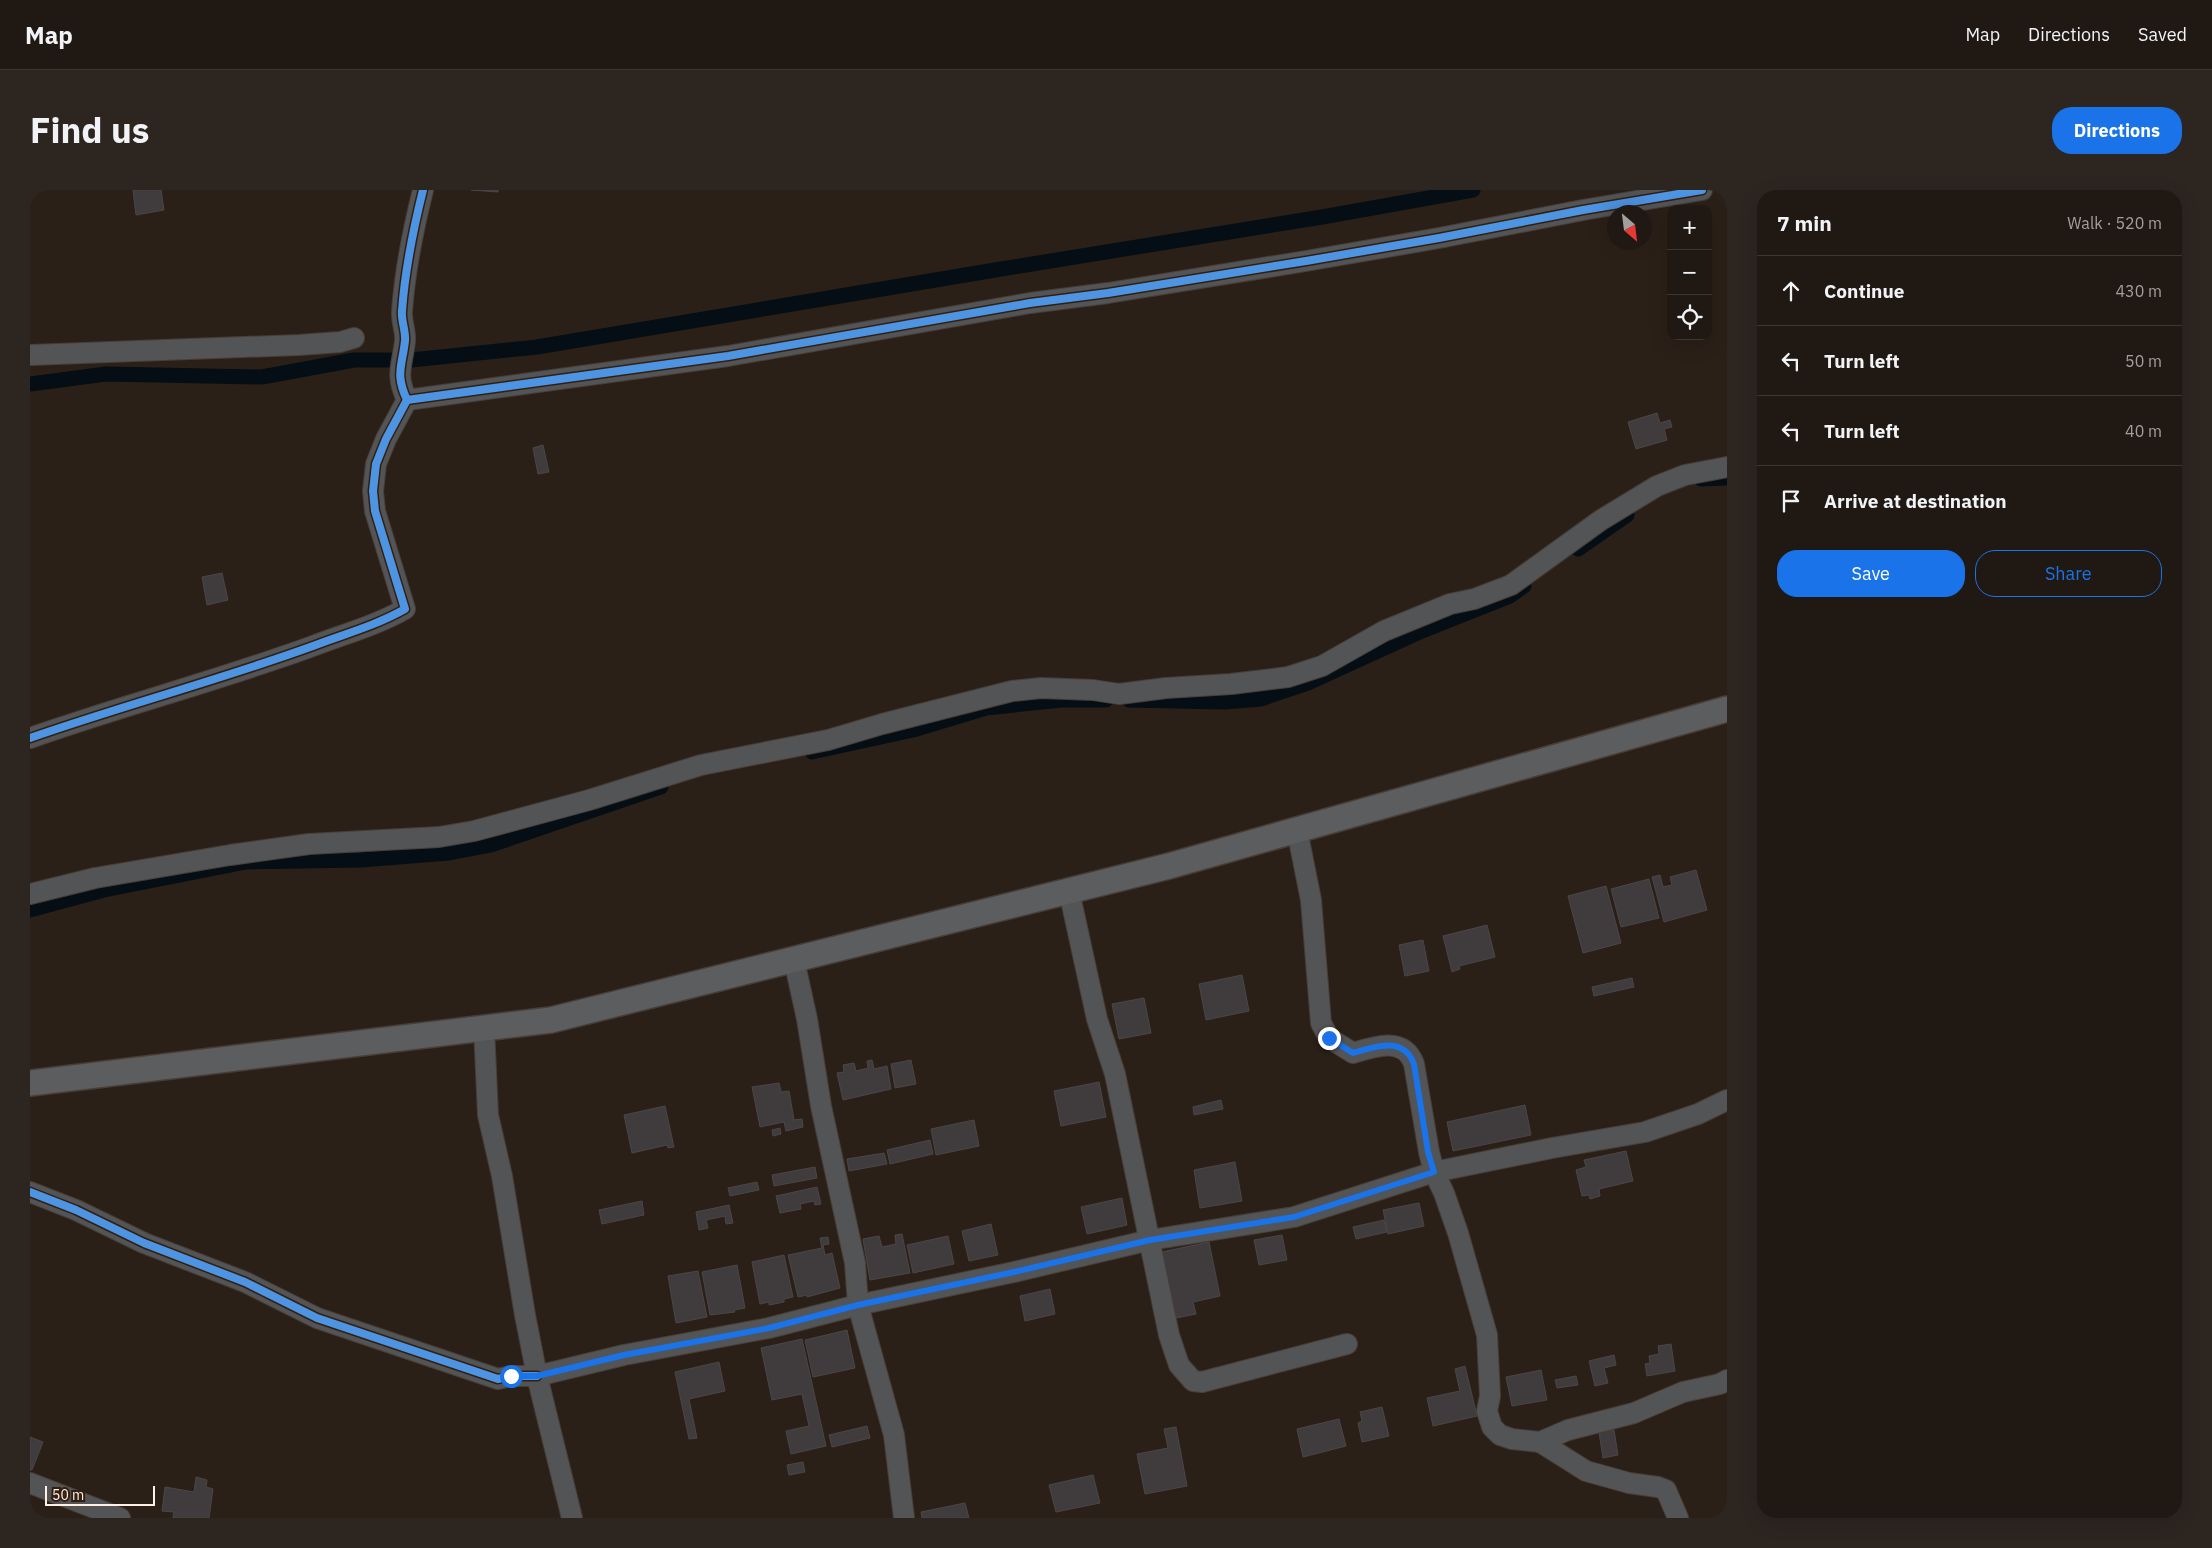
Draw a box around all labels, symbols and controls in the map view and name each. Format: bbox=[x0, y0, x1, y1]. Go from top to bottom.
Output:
text: Map bbox=[25, 19, 73, 51]
text: Map bbox=[1965, 23, 2000, 46]
text: Directions bbox=[2028, 23, 2110, 46]
text: Saved bbox=[2138, 23, 2187, 46]
text: Find us bbox=[30, 107, 149, 153]
button: Directions bbox=[2052, 107, 2182, 154]
north arrow bbox=[1607, 205, 1652, 250]
map controls bbox=[1667, 205, 1712, 340]
button: + bbox=[1667, 205, 1712, 250]
text: 7 min bbox=[1777, 209, 1832, 237]
text: Walk · 520 m bbox=[2067, 213, 2162, 233]
button: − bbox=[1667, 250, 1712, 295]
icon: ahead bbox=[1777, 277, 1805, 305]
text: Continue bbox=[1824, 279, 1904, 303]
text: 430 m bbox=[2115, 281, 2162, 301]
button: locate bbox=[1667, 295, 1712, 340]
icon: left bbox=[1777, 347, 1805, 375]
text: Turn left bbox=[1824, 349, 1900, 373]
text: 50 m bbox=[2125, 351, 2162, 371]
icon: left bbox=[1777, 417, 1805, 445]
text: Turn left bbox=[1824, 419, 1900, 443]
text: 40 m bbox=[2125, 421, 2162, 441]
icon: arrive bbox=[1777, 487, 1805, 515]
text: Arrive at destination bbox=[1824, 489, 2007, 513]
button: Save bbox=[1777, 550, 1965, 597]
button: Share bbox=[1975, 550, 2162, 597]
route end bbox=[1318, 1027, 1341, 1050]
route start bbox=[500, 1365, 523, 1388]
scale bar bbox=[45, 1483, 155, 1506]
text: 50 m bbox=[52, 1486, 84, 1504]

